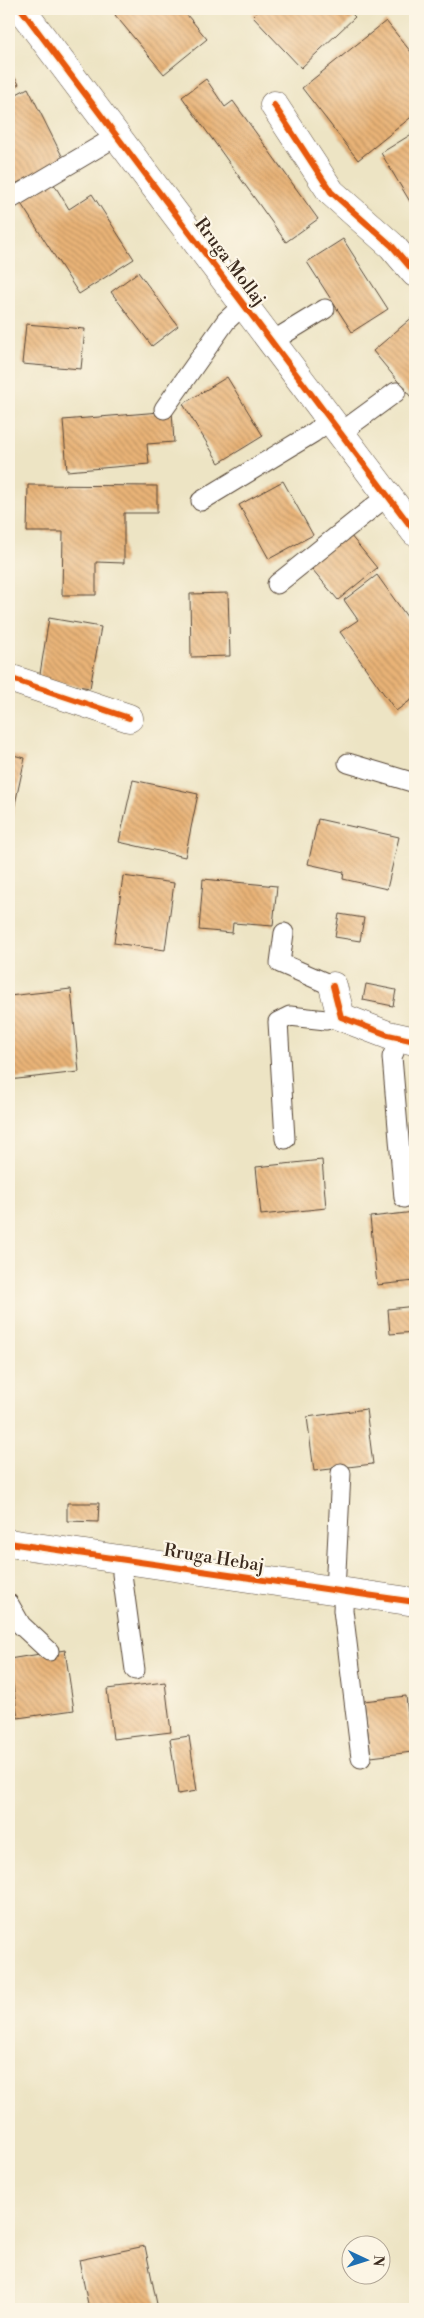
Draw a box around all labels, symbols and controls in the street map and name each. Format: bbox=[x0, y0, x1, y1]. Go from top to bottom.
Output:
street label: Rruga Mollaj bbox=[189, 213, 271, 311]
street label: Rruga Hebaj bbox=[162, 1539, 266, 1577]
north arrow bbox=[342, 2236, 392, 2286]
text: N bbox=[369, 2255, 387, 2267]

